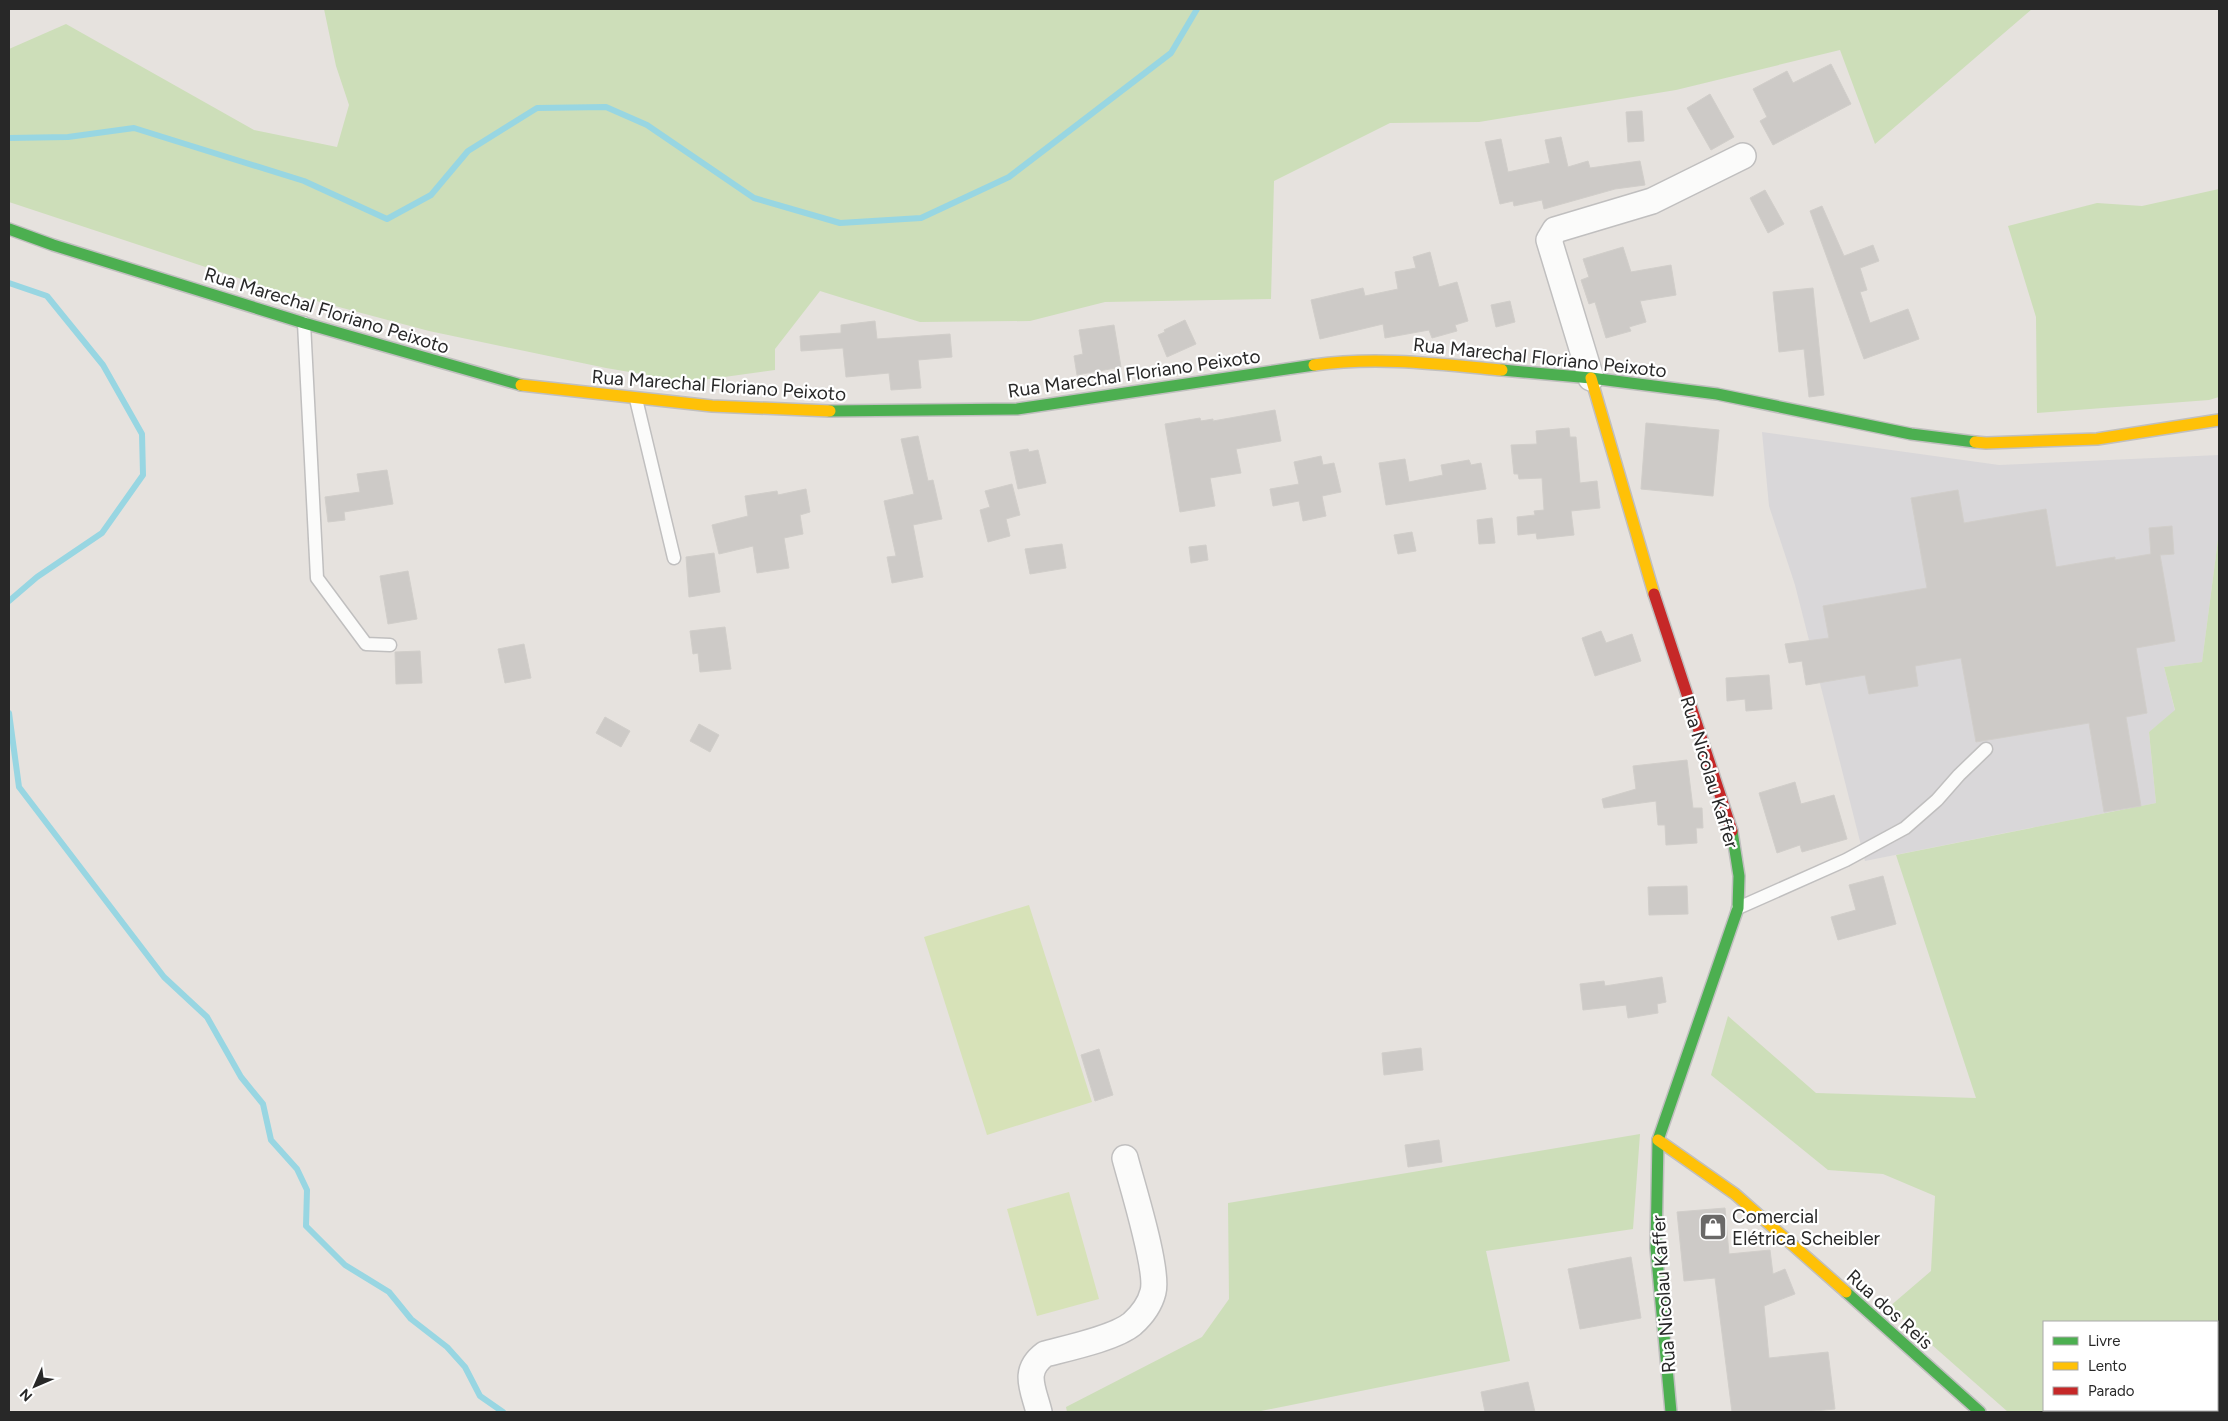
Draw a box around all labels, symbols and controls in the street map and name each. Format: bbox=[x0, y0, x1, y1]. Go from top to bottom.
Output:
street label: Rua Marechal Floriano Peixoto bbox=[202, 262, 452, 359]
street label: Rua Marechal Floriano Peixoto bbox=[1412, 333, 1668, 382]
street label: Rua Marechal Floriano Peixoto bbox=[1006, 344, 1262, 403]
street label: Rua Marechal Floriano Peixoto bbox=[591, 365, 847, 406]
street label: Rua Nicolau Kaffer bbox=[1675, 693, 1744, 852]
place label: Comercial Elétrica Scheibler bbox=[1732, 1205, 1881, 1250]
shop icon: Comercial Elétrica Scheibler bbox=[1698, 1212, 1728, 1242]
street label: Rua Nicolau Kaffer bbox=[1646, 1214, 1680, 1374]
street label: Rua dos Reis bbox=[1842, 1265, 1938, 1354]
legend bbox=[2043, 1321, 2218, 1411]
text: Livre bbox=[2088, 1332, 2120, 1350]
text: Lento bbox=[2088, 1357, 2127, 1375]
north arrow bbox=[10, 1361, 60, 1411]
text: Parado bbox=[2088, 1382, 2135, 1400]
text: N bbox=[16, 1385, 36, 1405]

